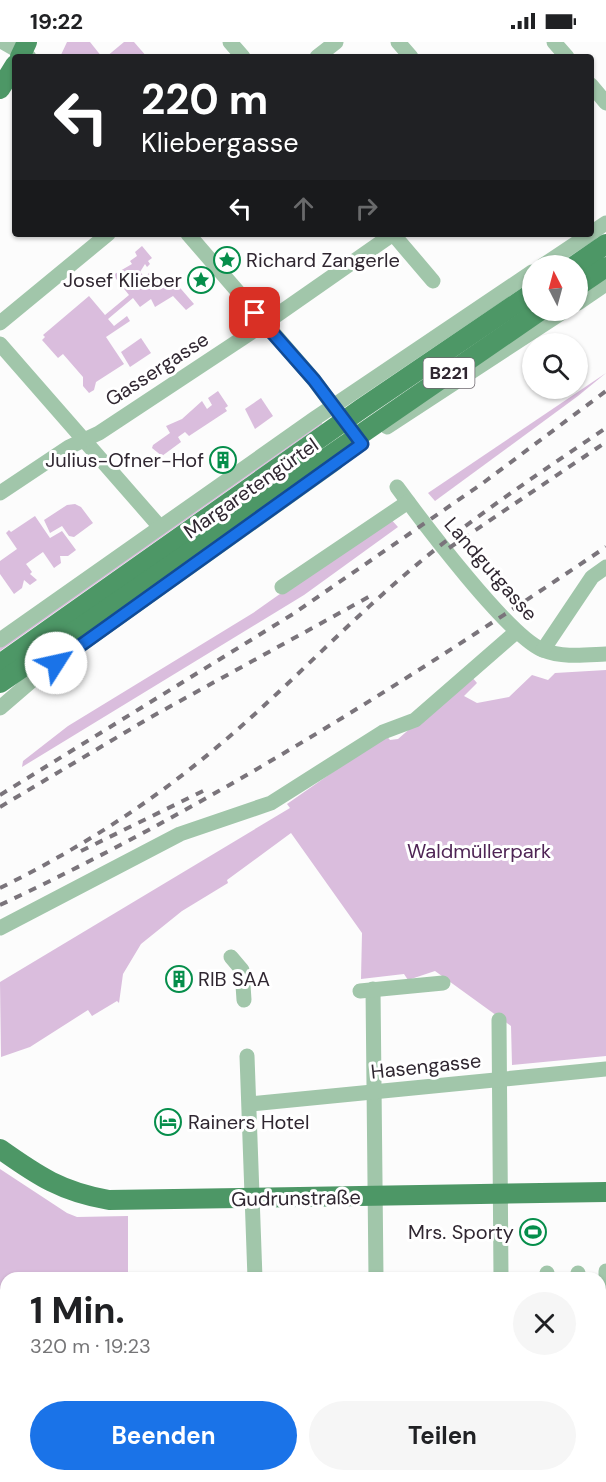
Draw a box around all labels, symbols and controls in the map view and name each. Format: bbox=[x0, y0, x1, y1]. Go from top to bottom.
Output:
text: 19:22 bbox=[30, 7, 83, 36]
text: 220 m bbox=[141, 72, 268, 127]
icon: left bbox=[42, 78, 120, 156]
text: Kliebergasse bbox=[141, 125, 299, 160]
icon: left bbox=[224, 192, 257, 225]
icon: ahead bbox=[287, 192, 320, 225]
icon: right bbox=[350, 192, 383, 225]
place icon: Richard Zangerle bbox=[212, 245, 242, 275]
place label: Richard Zangerle bbox=[246, 247, 400, 273]
north arrow bbox=[522, 255, 588, 321]
map controls bbox=[522, 255, 588, 399]
place icon: Josef Klieber bbox=[186, 265, 216, 295]
place label: Josef Klieber bbox=[63, 267, 182, 293]
pin bbox=[229, 287, 280, 338]
icon: arrive bbox=[238, 296, 271, 329]
street label: Gassergasse bbox=[100, 326, 214, 412]
button: search bbox=[522, 333, 588, 399]
road number: B221 bbox=[424, 358, 474, 388]
street label: Margaretengürtel bbox=[179, 432, 323, 544]
building icon: Julius-Ofner-Hof bbox=[208, 445, 238, 475]
place label: Julius-Ofner-Hof bbox=[45, 447, 204, 473]
street label: Landgutgasse bbox=[439, 512, 543, 626]
position arrow bbox=[24, 631, 88, 695]
park label: Waldmüllerpark bbox=[407, 838, 551, 864]
building icon: RIB SAA bbox=[164, 964, 194, 994]
place label: RIB SAA bbox=[198, 966, 270, 992]
street label: Hasengasse bbox=[370, 1047, 482, 1085]
hotel icon: Rainers Hotel bbox=[153, 1107, 183, 1137]
place label: Rainers Hotel bbox=[188, 1109, 309, 1135]
street label: Gudrunstraße bbox=[231, 1184, 361, 1212]
sports icon: Mrs. Sporty bbox=[518, 1217, 548, 1247]
place label: Mrs. Sporty bbox=[408, 1219, 514, 1245]
text: 1 Min. bbox=[30, 1287, 125, 1334]
button: close bbox=[513, 1292, 576, 1355]
text: 320 m · 19:23 bbox=[30, 1333, 151, 1359]
button: Beenden bbox=[30, 1401, 297, 1470]
button: Teilen bbox=[309, 1401, 576, 1470]

